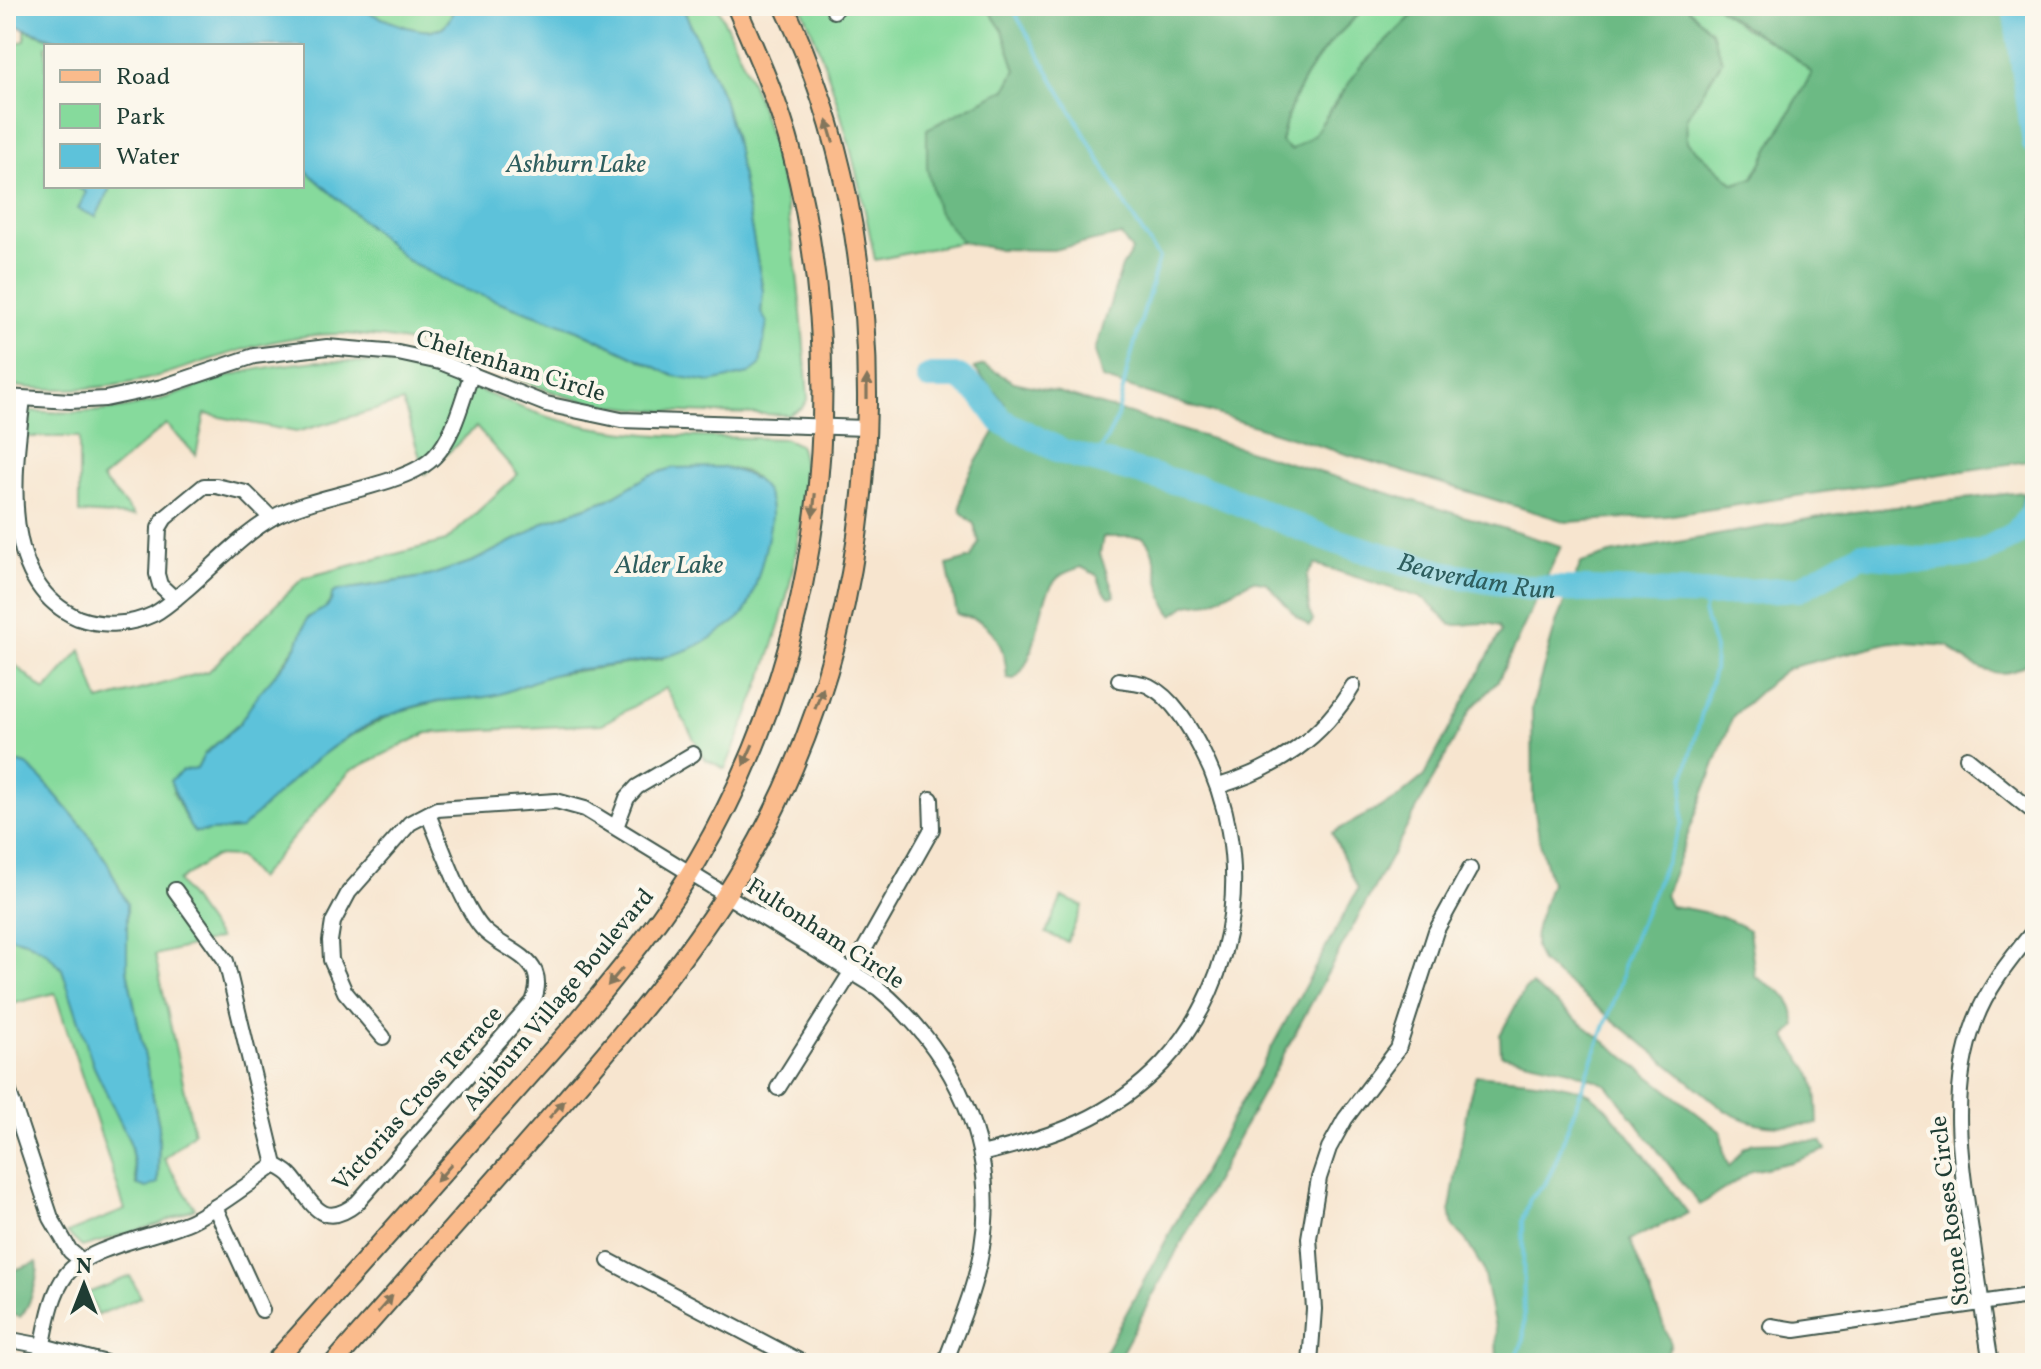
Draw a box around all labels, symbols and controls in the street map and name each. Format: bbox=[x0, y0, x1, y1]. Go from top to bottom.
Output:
legend bbox=[44, 44, 304, 188]
text: Road bbox=[116, 61, 170, 95]
text: Park bbox=[116, 101, 165, 135]
one-way arrow bbox=[823, 118, 836, 142]
text: Water bbox=[116, 141, 180, 175]
water label: Ashburn Lake bbox=[505, 147, 647, 183]
street label: Cheltenham Circle bbox=[412, 322, 609, 412]
one-way arrow bbox=[861, 374, 873, 399]
one-way arrow bbox=[808, 493, 821, 518]
water label: Beaverdam Run bbox=[1393, 545, 1556, 609]
water label: Alder Lake bbox=[614, 548, 724, 584]
one-way arrow bbox=[813, 685, 826, 709]
one-way arrow bbox=[742, 743, 755, 767]
street label: Fultonham Circle bbox=[739, 871, 911, 999]
street label: Ashburn Village Boulevard bbox=[456, 881, 663, 1119]
one-way arrow bbox=[607, 967, 624, 987]
street label: Victorias Cross Terrace bbox=[326, 999, 511, 1200]
one-way arrow bbox=[548, 1100, 565, 1120]
street label: Stone Roses Circle bbox=[1922, 1114, 1980, 1308]
one-way arrow bbox=[436, 1162, 453, 1182]
north arrow bbox=[44, 1245, 124, 1325]
text: N bbox=[76, 1252, 92, 1283]
one-way arrow bbox=[376, 1295, 393, 1315]

